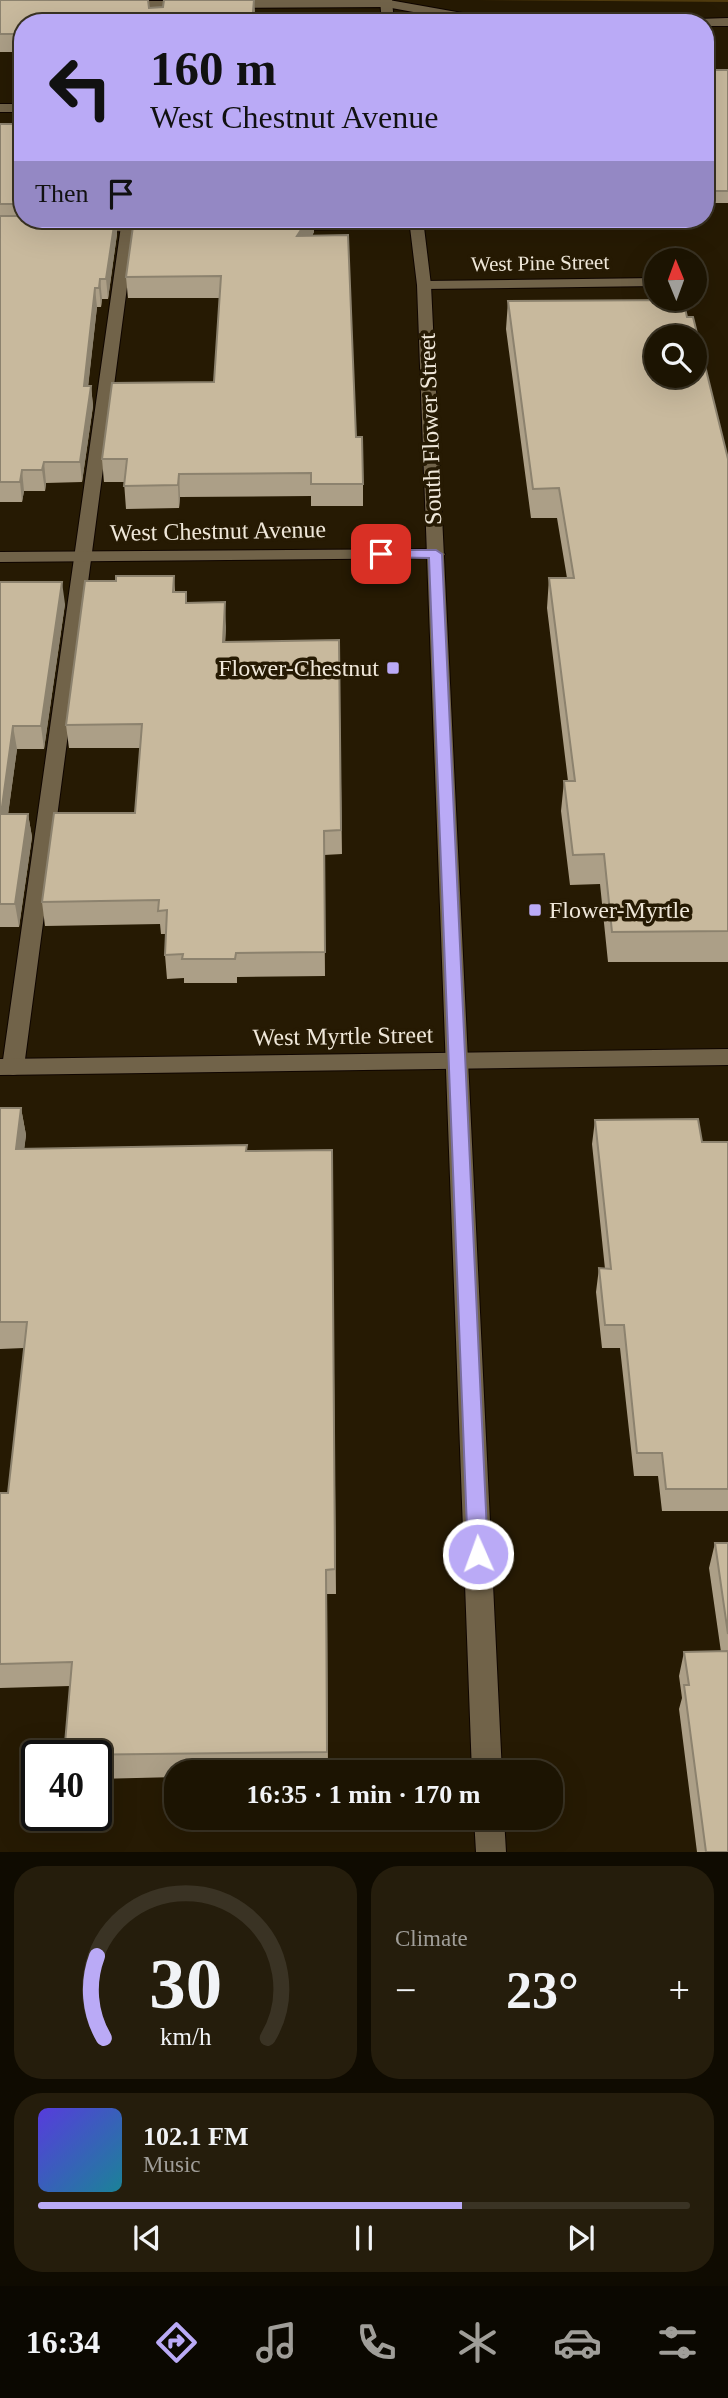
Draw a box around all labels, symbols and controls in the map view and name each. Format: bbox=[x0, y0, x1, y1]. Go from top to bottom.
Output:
text: 160 m bbox=[150, 41, 277, 96]
icon: left bbox=[35, 42, 126, 133]
text: West Chestnut Avenue bbox=[150, 99, 438, 135]
icon: arrive bbox=[102, 175, 140, 213]
text: Then bbox=[35, 179, 88, 208]
north arrow bbox=[644, 248, 707, 312]
map controls bbox=[644, 248, 707, 388]
street label: West Pine Street bbox=[471, 250, 610, 276]
button: search bbox=[644, 325, 707, 388]
street label: South Flower Street bbox=[414, 332, 446, 525]
street label: West Chestnut Avenue bbox=[110, 516, 326, 546]
pin bbox=[351, 524, 411, 584]
icon: arrive bbox=[362, 535, 400, 573]
place label: Flower-Chestnut bbox=[218, 655, 379, 681]
marker: Flower-Chestnut bbox=[385, 660, 401, 676]
place label: Flower-Myrtle bbox=[549, 897, 690, 923]
marker: Flower-Myrtle bbox=[527, 902, 543, 918]
street label: West Myrtle Street bbox=[252, 1021, 434, 1051]
position arrow bbox=[441, 1517, 515, 1591]
speed limit sign: 40 bbox=[21, 1740, 112, 1831]
text: 16:35 · 1 min · 170 m bbox=[247, 1780, 481, 1809]
text: Climate bbox=[395, 1926, 468, 1951]
text: 30 bbox=[149, 1944, 222, 2025]
text: 23° bbox=[506, 1962, 579, 2019]
text: − bbox=[395, 1969, 416, 2011]
text: + bbox=[669, 1969, 690, 2011]
text: km/h bbox=[160, 2023, 212, 2050]
text: 102.1 FM bbox=[143, 2122, 248, 2151]
text: Music bbox=[143, 2152, 201, 2177]
icon: previous bbox=[128, 2219, 166, 2257]
icon: pause bbox=[345, 2219, 383, 2257]
icon: next bbox=[562, 2219, 600, 2257]
icon: directions bbox=[152, 2318, 201, 2367]
icon: music bbox=[252, 2318, 301, 2367]
icon: phone bbox=[352, 2318, 401, 2367]
icon: climate bbox=[453, 2318, 502, 2367]
icon: car bbox=[553, 2318, 602, 2367]
icon: filters bbox=[653, 2318, 702, 2367]
text: 16:34 bbox=[26, 2324, 100, 2360]

